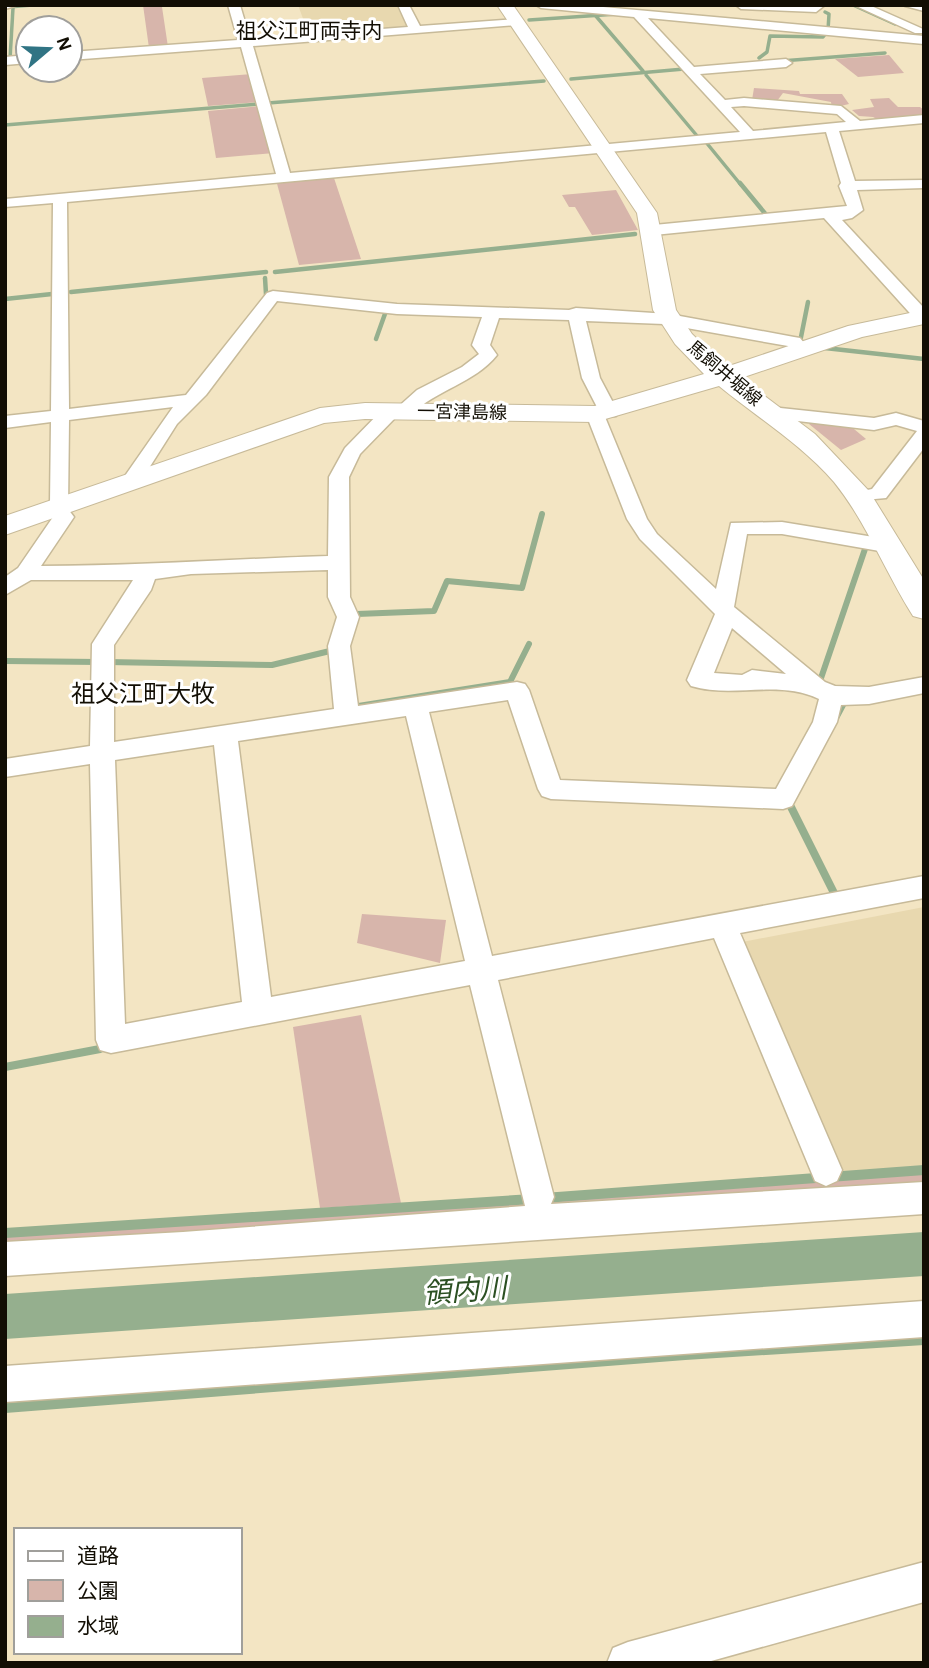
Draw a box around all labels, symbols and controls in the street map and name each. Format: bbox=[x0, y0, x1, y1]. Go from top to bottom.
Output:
north arrow bbox=[14, 14, 84, 84]
district label: 祖父江町両寺内 bbox=[236, 20, 383, 42]
text: N bbox=[53, 35, 75, 53]
street label: 馬飼井堀線 bbox=[684, 337, 766, 410]
street label: 一宮津島線 bbox=[417, 401, 507, 423]
district label: 祖父江町大牧 bbox=[71, 681, 215, 707]
water label: 領内川 bbox=[422, 1273, 511, 1309]
legend bbox=[14, 1528, 242, 1654]
text: 道路 bbox=[77, 1545, 119, 1567]
text: 公園 bbox=[77, 1581, 119, 1602]
text: 水域 bbox=[77, 1615, 119, 1637]

